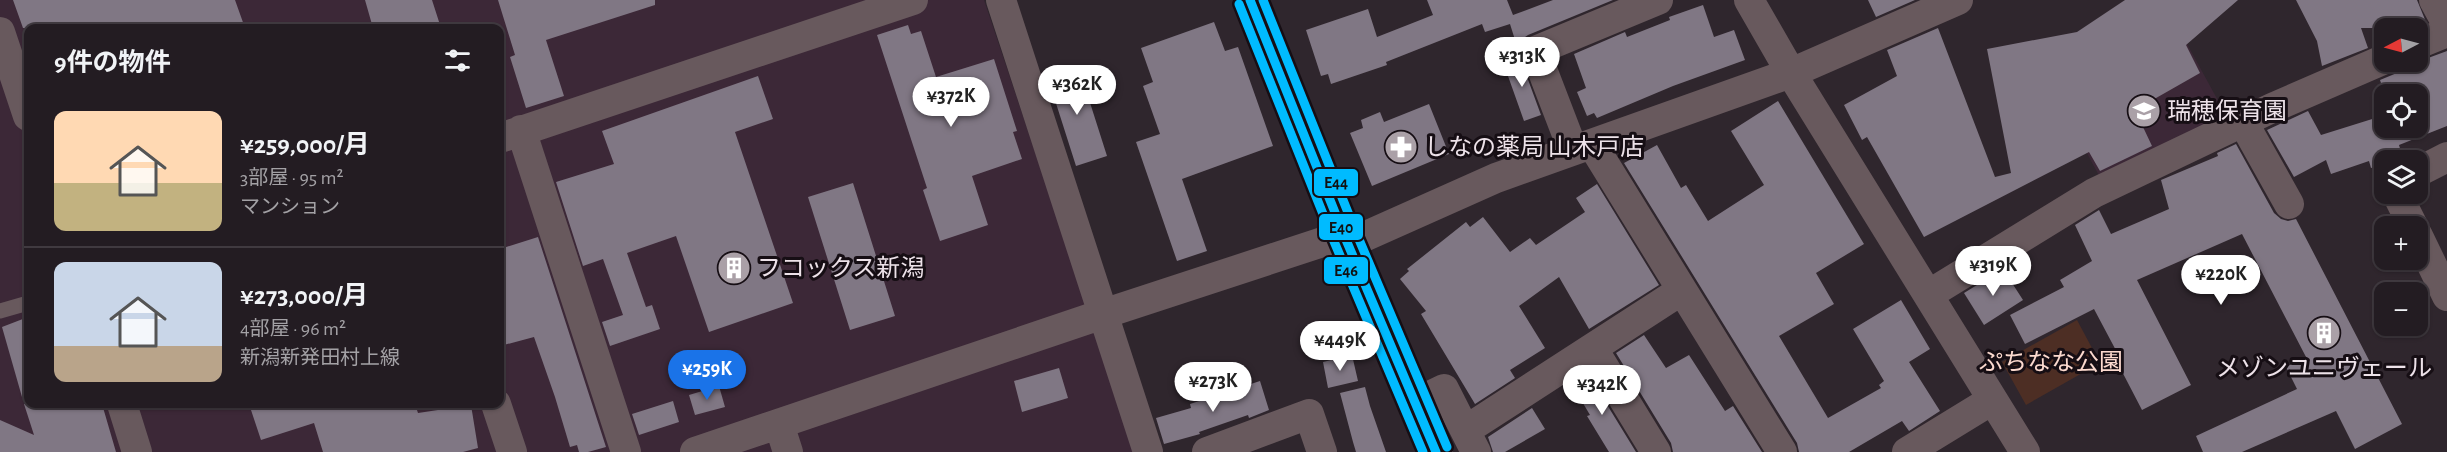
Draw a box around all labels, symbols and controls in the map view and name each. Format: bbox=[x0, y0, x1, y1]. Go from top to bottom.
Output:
north arrow bbox=[2374, 18, 2428, 72]
map controls bbox=[2374, 18, 2428, 336]
pin: ¥313K bbox=[1480, 37, 1564, 88]
icon: filters bbox=[441, 44, 474, 77]
text: ¥313K bbox=[1499, 46, 1545, 66]
text: 9件の物件 bbox=[54, 50, 171, 76]
pin: ¥362K bbox=[1035, 65, 1119, 116]
text: ¥362K bbox=[1052, 74, 1102, 94]
pin: ¥372K bbox=[909, 77, 993, 128]
button: locate bbox=[2374, 84, 2428, 138]
text: ¥372K bbox=[927, 86, 975, 106]
school or university icon: 瑞穂保育園 bbox=[2126, 93, 2162, 129]
place label: 瑞穂保育園 bbox=[2167, 98, 2287, 124]
pharmacy icon: しなの薬局 山木戸店 bbox=[1383, 129, 1419, 165]
text: ¥259,000/月 bbox=[240, 132, 370, 158]
place label: しなの薬局 山木戸店 bbox=[1424, 134, 1644, 160]
icon: home bbox=[102, 135, 174, 207]
button: layers bbox=[2374, 150, 2428, 204]
text: 3部屋 · 95 m² bbox=[240, 168, 343, 188]
line badge: E44 bbox=[1313, 168, 1359, 197]
text: E44 bbox=[1324, 175, 1348, 191]
text: マンション bbox=[240, 197, 340, 217]
line badge: E40 bbox=[1318, 213, 1364, 241]
button: + bbox=[2374, 216, 2428, 270]
text: E40 bbox=[1329, 220, 1353, 236]
pin: ¥319K bbox=[1951, 246, 2035, 297]
building icon: フコックス新潟 bbox=[716, 250, 752, 286]
place label: フコックス新潟 bbox=[757, 255, 924, 281]
text: ¥319K bbox=[1969, 255, 2017, 275]
pin: ¥220K bbox=[2179, 255, 2263, 306]
line badge: E46 bbox=[1323, 256, 1369, 285]
text: E46 bbox=[1334, 263, 1358, 279]
text: ¥220K bbox=[2195, 264, 2247, 284]
button: − bbox=[2374, 282, 2428, 336]
text: ¥273,000/月 bbox=[240, 283, 368, 309]
icon: home bbox=[102, 286, 174, 358]
building icon: メゾンユニヴェール bbox=[2306, 315, 2342, 351]
text: 4部屋 · 96 m² bbox=[240, 319, 346, 339]
pin: ¥449K bbox=[1298, 321, 1382, 372]
text: ¥449K bbox=[1314, 330, 1366, 350]
text: 新潟新発田村上線 bbox=[240, 348, 400, 368]
pin: ¥259K bbox=[665, 350, 749, 401]
park label: ぷちなな公園 bbox=[1979, 350, 2123, 375]
place label: メゾンユニヴェール bbox=[2216, 355, 2432, 381]
text: ¥259K bbox=[682, 359, 732, 379]
pin: ¥273K bbox=[1171, 362, 1255, 413]
pin: ¥342K bbox=[1560, 365, 1644, 416]
text: ¥273K bbox=[1189, 371, 1237, 391]
text: ¥342K bbox=[1577, 374, 1627, 394]

